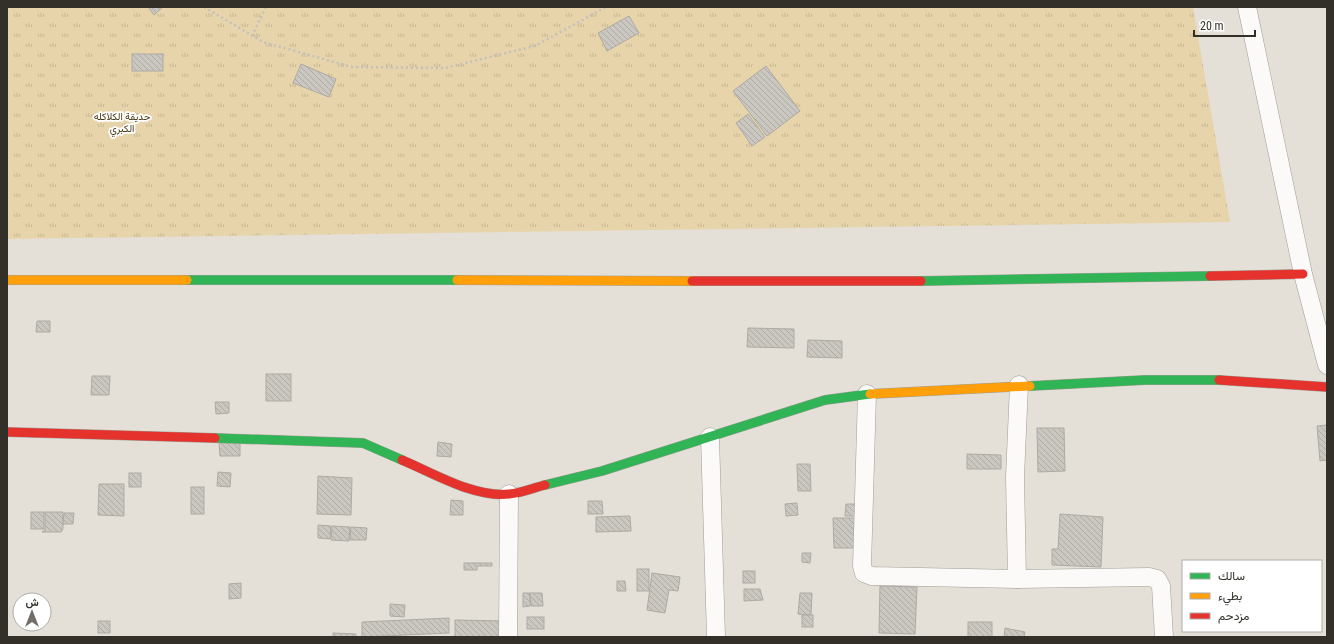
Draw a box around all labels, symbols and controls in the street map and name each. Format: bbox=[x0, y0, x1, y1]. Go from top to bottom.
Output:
scale bar bbox=[1194, 12, 1255, 38]
text: 20 m bbox=[1200, 19, 1224, 33]
park label: حديقة الكلاكله الكبري bbox=[94, 111, 151, 137]
legend bbox=[1182, 560, 1322, 632]
text: سالك bbox=[1218, 569, 1245, 583]
text: بطيء bbox=[1218, 589, 1242, 606]
north arrow bbox=[12, 592, 52, 632]
text: ش bbox=[25, 596, 39, 609]
text: مزدحم bbox=[1218, 609, 1249, 624]

